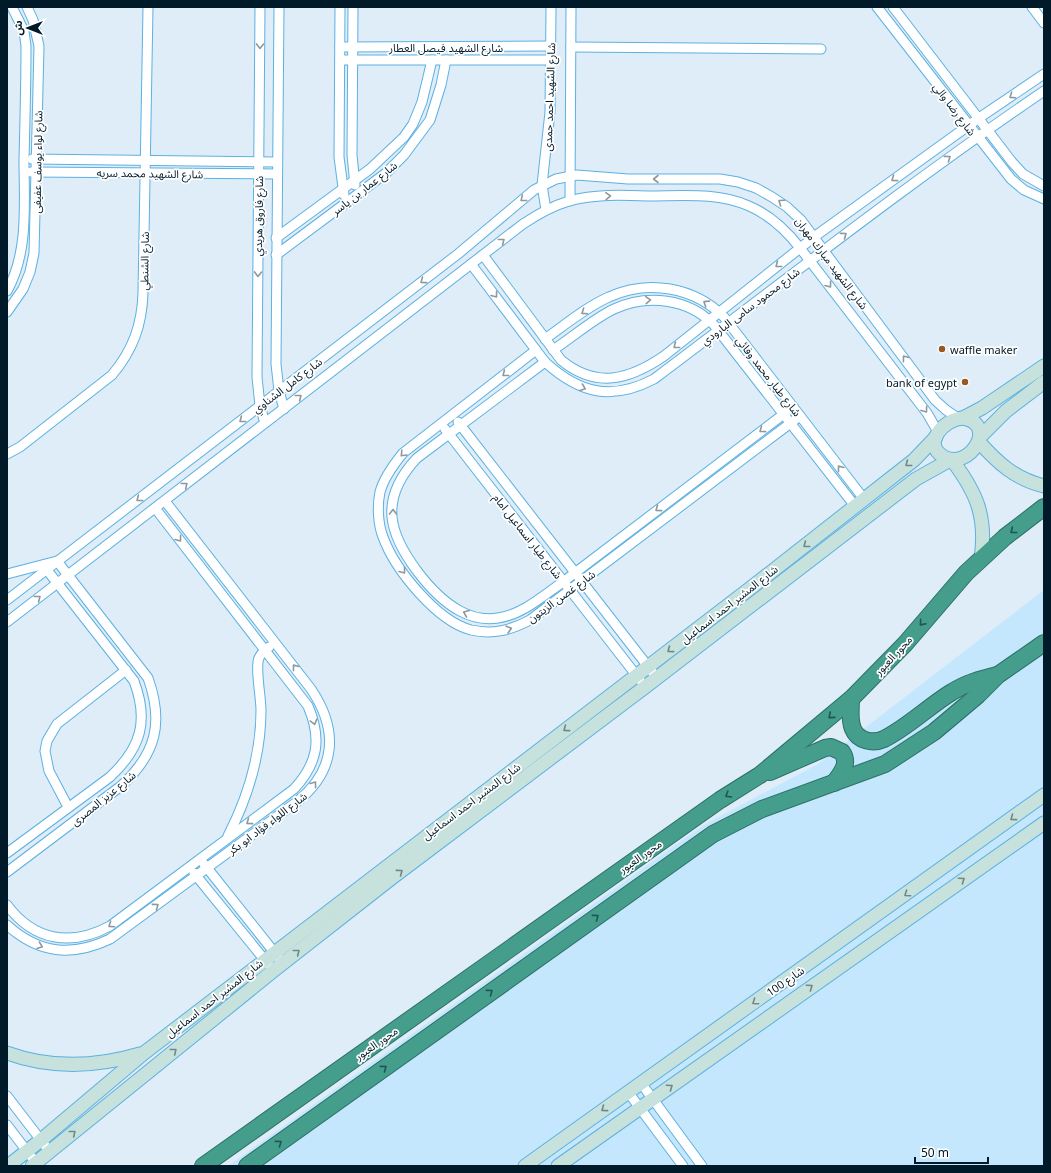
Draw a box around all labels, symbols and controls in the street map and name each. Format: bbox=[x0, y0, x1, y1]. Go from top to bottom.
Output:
north arrow bbox=[8, 8, 48, 48]
text: ش bbox=[10, 20, 25, 36]
street label: شارع الشهيد فيصل العطار bbox=[388, 40, 503, 56]
street label: شارع الشهيد احمد حمدى bbox=[540, 42, 559, 152]
one-way arrow bbox=[256, 43, 264, 49]
street label: شارع رضا والي bbox=[928, 80, 980, 140]
one-way arrow bbox=[1009, 91, 1016, 98]
street label: شارع لواء يوسف عفيفى bbox=[29, 110, 46, 214]
one-way arrow bbox=[944, 156, 951, 163]
street label: شارع عمار بن ياسر bbox=[327, 157, 401, 220]
street label: شارع الشهيد محمد سريه bbox=[97, 165, 204, 182]
one-way arrow bbox=[891, 174, 898, 181]
street label: شارع فاروق هريدي bbox=[250, 175, 269, 256]
one-way arrow bbox=[653, 175, 659, 183]
one-way arrow bbox=[605, 191, 611, 200]
one-way arrow bbox=[520, 194, 528, 201]
one-way arrow bbox=[778, 200, 785, 207]
street label: شارع الشهيد مبارك مهران bbox=[791, 214, 872, 313]
street label: شارع الشنطي bbox=[136, 231, 155, 291]
one-way arrow bbox=[839, 233, 846, 240]
one-way arrow bbox=[498, 239, 505, 246]
one-way arrow bbox=[776, 260, 783, 267]
street label: شارع محمود سامى البارودي bbox=[697, 264, 804, 350]
one-way arrow bbox=[254, 271, 262, 277]
one-way arrow bbox=[420, 276, 427, 283]
one-way arrow bbox=[824, 280, 831, 287]
one-way arrow bbox=[490, 291, 497, 298]
one-way arrow bbox=[645, 296, 651, 305]
one-way arrow bbox=[703, 300, 710, 307]
one-way arrow bbox=[582, 307, 589, 314]
street label: شارع طيار محمد وفائي bbox=[731, 333, 805, 421]
one-way arrow bbox=[674, 341, 681, 348]
place label: waffle maker bbox=[950, 342, 1018, 357]
marker: waffle maker bbox=[937, 344, 947, 354]
street label: شارع كامل الشناوي bbox=[249, 354, 327, 418]
one-way arrow bbox=[902, 356, 909, 363]
one-way arrow bbox=[503, 369, 510, 376]
place label: bank of egypt bbox=[886, 375, 957, 390]
marker: bank of egypt bbox=[960, 377, 970, 387]
one-way arrow bbox=[580, 383, 587, 391]
one-way arrow bbox=[295, 395, 302, 402]
one-way arrow bbox=[920, 406, 927, 413]
one-way arrow bbox=[239, 415, 246, 422]
one-way arrow bbox=[759, 425, 766, 432]
one-way arrow bbox=[400, 449, 408, 457]
one-way arrow bbox=[905, 460, 912, 467]
one-way arrow bbox=[838, 465, 845, 472]
one-way arrow bbox=[181, 482, 188, 489]
street label: شارع طيار اسماعيل امام bbox=[489, 490, 566, 583]
one-way arrow bbox=[136, 494, 143, 501]
one-way arrow bbox=[656, 504, 663, 511]
one-way arrow bbox=[389, 509, 397, 515]
one-way arrow bbox=[1011, 526, 1018, 533]
one-way arrow bbox=[174, 535, 181, 542]
one-way arrow bbox=[803, 540, 810, 547]
street label: شارع المشير احمد اسماعيل bbox=[677, 561, 782, 647]
street label: شارع غصن الزيتون bbox=[524, 566, 599, 627]
one-way arrow bbox=[398, 567, 405, 574]
one-way arrow bbox=[33, 596, 40, 603]
one-way arrow bbox=[462, 610, 469, 618]
one-way arrow bbox=[920, 619, 927, 626]
one-way arrow bbox=[505, 625, 512, 634]
street label: محور العبور bbox=[870, 632, 915, 679]
one-way arrow bbox=[667, 645, 674, 652]
one-way arrow bbox=[293, 665, 300, 672]
one-way arrow bbox=[828, 711, 835, 718]
one-way arrow bbox=[309, 719, 317, 725]
one-way arrow bbox=[564, 724, 571, 731]
street label: شارع المشير احمد اسماعيل bbox=[419, 759, 524, 844]
street label: شارع عزيز المصرى bbox=[67, 767, 139, 830]
one-way arrow bbox=[310, 782, 317, 789]
street label: شارع اللواء فؤاد ابو بكر bbox=[223, 788, 311, 859]
one-way arrow bbox=[725, 791, 732, 798]
one-way arrow bbox=[1010, 813, 1017, 820]
one-way arrow bbox=[246, 817, 253, 825]
street label: محور العبور bbox=[615, 836, 665, 877]
one-way arrow bbox=[395, 870, 402, 877]
one-way arrow bbox=[958, 877, 965, 885]
one-way arrow bbox=[904, 889, 911, 897]
one-way arrow bbox=[152, 904, 159, 911]
one-way arrow bbox=[592, 914, 599, 922]
one-way arrow bbox=[108, 920, 115, 928]
one-way arrow bbox=[36, 941, 43, 949]
one-way arrow bbox=[293, 950, 300, 957]
street label: شارع المشير احمد اسماعيل bbox=[162, 955, 267, 1041]
street label: شارع 100 bbox=[763, 962, 808, 1000]
one-way arrow bbox=[806, 985, 813, 992]
one-way arrow bbox=[486, 990, 493, 997]
one-way arrow bbox=[753, 997, 760, 1004]
street label: محور العبور bbox=[351, 1023, 401, 1064]
one-way arrow bbox=[170, 1049, 177, 1056]
one-way arrow bbox=[380, 1066, 387, 1073]
one-way arrow bbox=[665, 1085, 672, 1092]
one-way arrow bbox=[601, 1105, 608, 1112]
one-way arrow bbox=[69, 1131, 76, 1138]
scale bar bbox=[915, 1139, 988, 1165]
one-way arrow bbox=[274, 1141, 281, 1148]
text: 50 m bbox=[921, 1144, 949, 1161]

